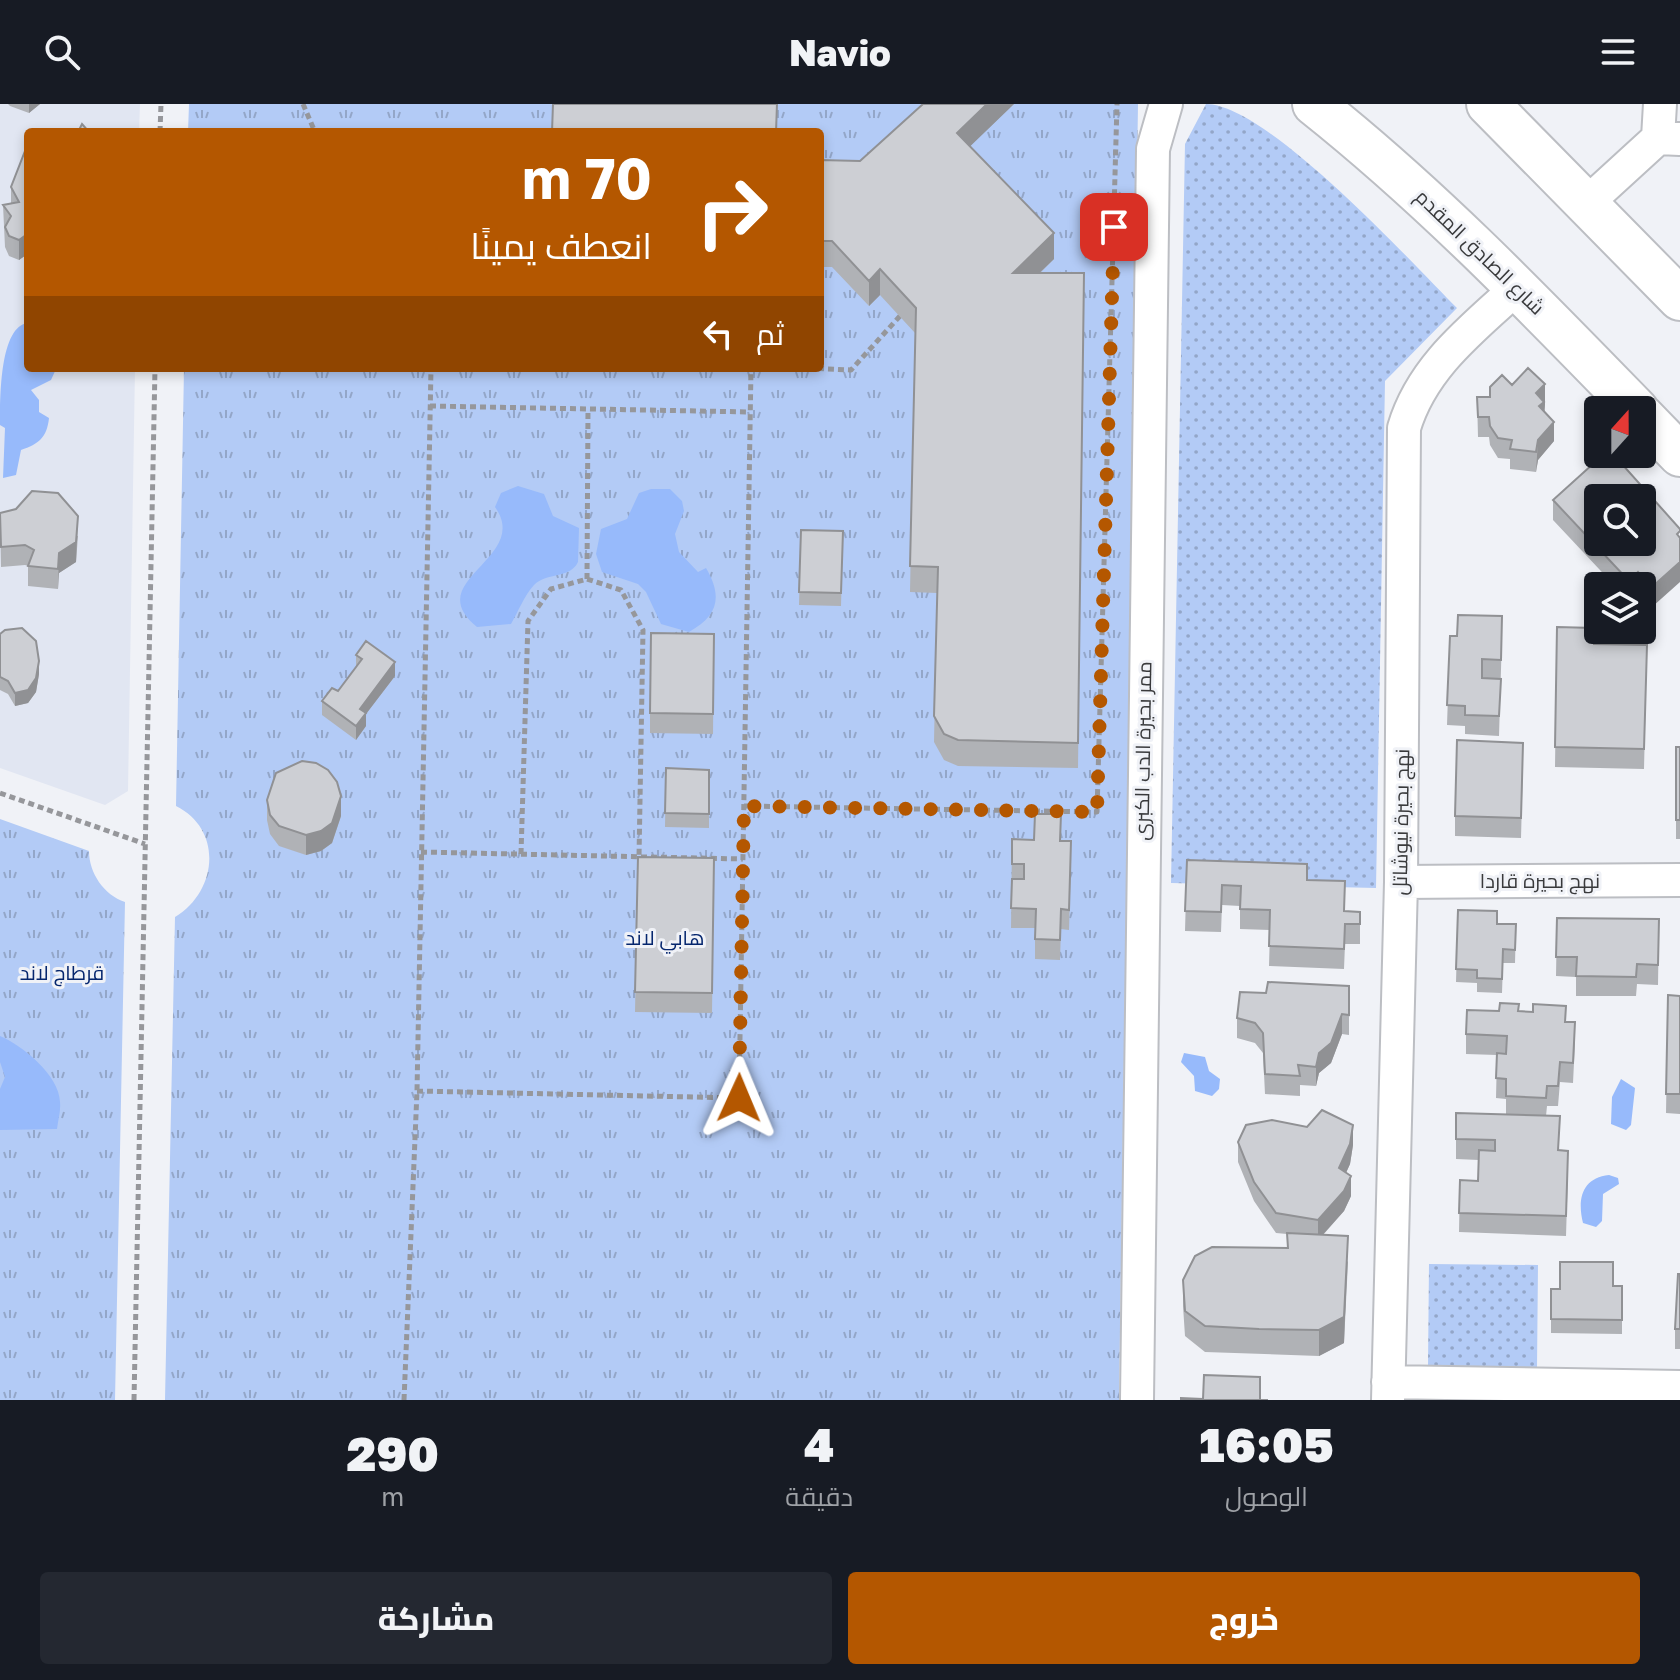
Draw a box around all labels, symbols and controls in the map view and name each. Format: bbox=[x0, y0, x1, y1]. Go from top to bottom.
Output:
icon: search bbox=[40, 30, 84, 74]
icon: menu bbox=[1596, 30, 1640, 74]
text: Navio bbox=[789, 31, 891, 74]
text: 70 m bbox=[522, 144, 652, 211]
icon: right bbox=[680, 160, 784, 264]
street label: شارع الصادق المقدم bbox=[1409, 184, 1550, 321]
pin bbox=[1080, 193, 1148, 261]
icon: arrive bbox=[1092, 205, 1136, 249]
text: انعطف يمينًا bbox=[470, 224, 652, 267]
icon: left bbox=[696, 312, 740, 356]
text: ثم bbox=[756, 316, 784, 352]
north arrow bbox=[1584, 396, 1656, 468]
map controls bbox=[1584, 396, 1656, 644]
button: search bbox=[1584, 484, 1656, 556]
button: layers bbox=[1584, 572, 1656, 644]
street label: ممر بحيرة الدب الكبرى bbox=[1128, 661, 1158, 841]
street label: نهج بحيرة نيوشاتل bbox=[1387, 748, 1416, 896]
street label: نهج بحيرة قاردا bbox=[1480, 868, 1600, 895]
park label: هابي لاند bbox=[626, 925, 704, 954]
park label: قرطاج لاند bbox=[20, 960, 104, 987]
position arrow bbox=[697, 1056, 781, 1140]
text: 4 bbox=[804, 1415, 834, 1473]
text: 16:05 bbox=[1199, 1415, 1334, 1473]
text: 290 bbox=[346, 1424, 439, 1482]
text: m bbox=[381, 1481, 404, 1512]
text: دقيقة bbox=[785, 1481, 853, 1512]
text: الوصول bbox=[1225, 1481, 1308, 1512]
button: مشاركة bbox=[40, 1572, 832, 1664]
button: خروج bbox=[848, 1572, 1640, 1664]

